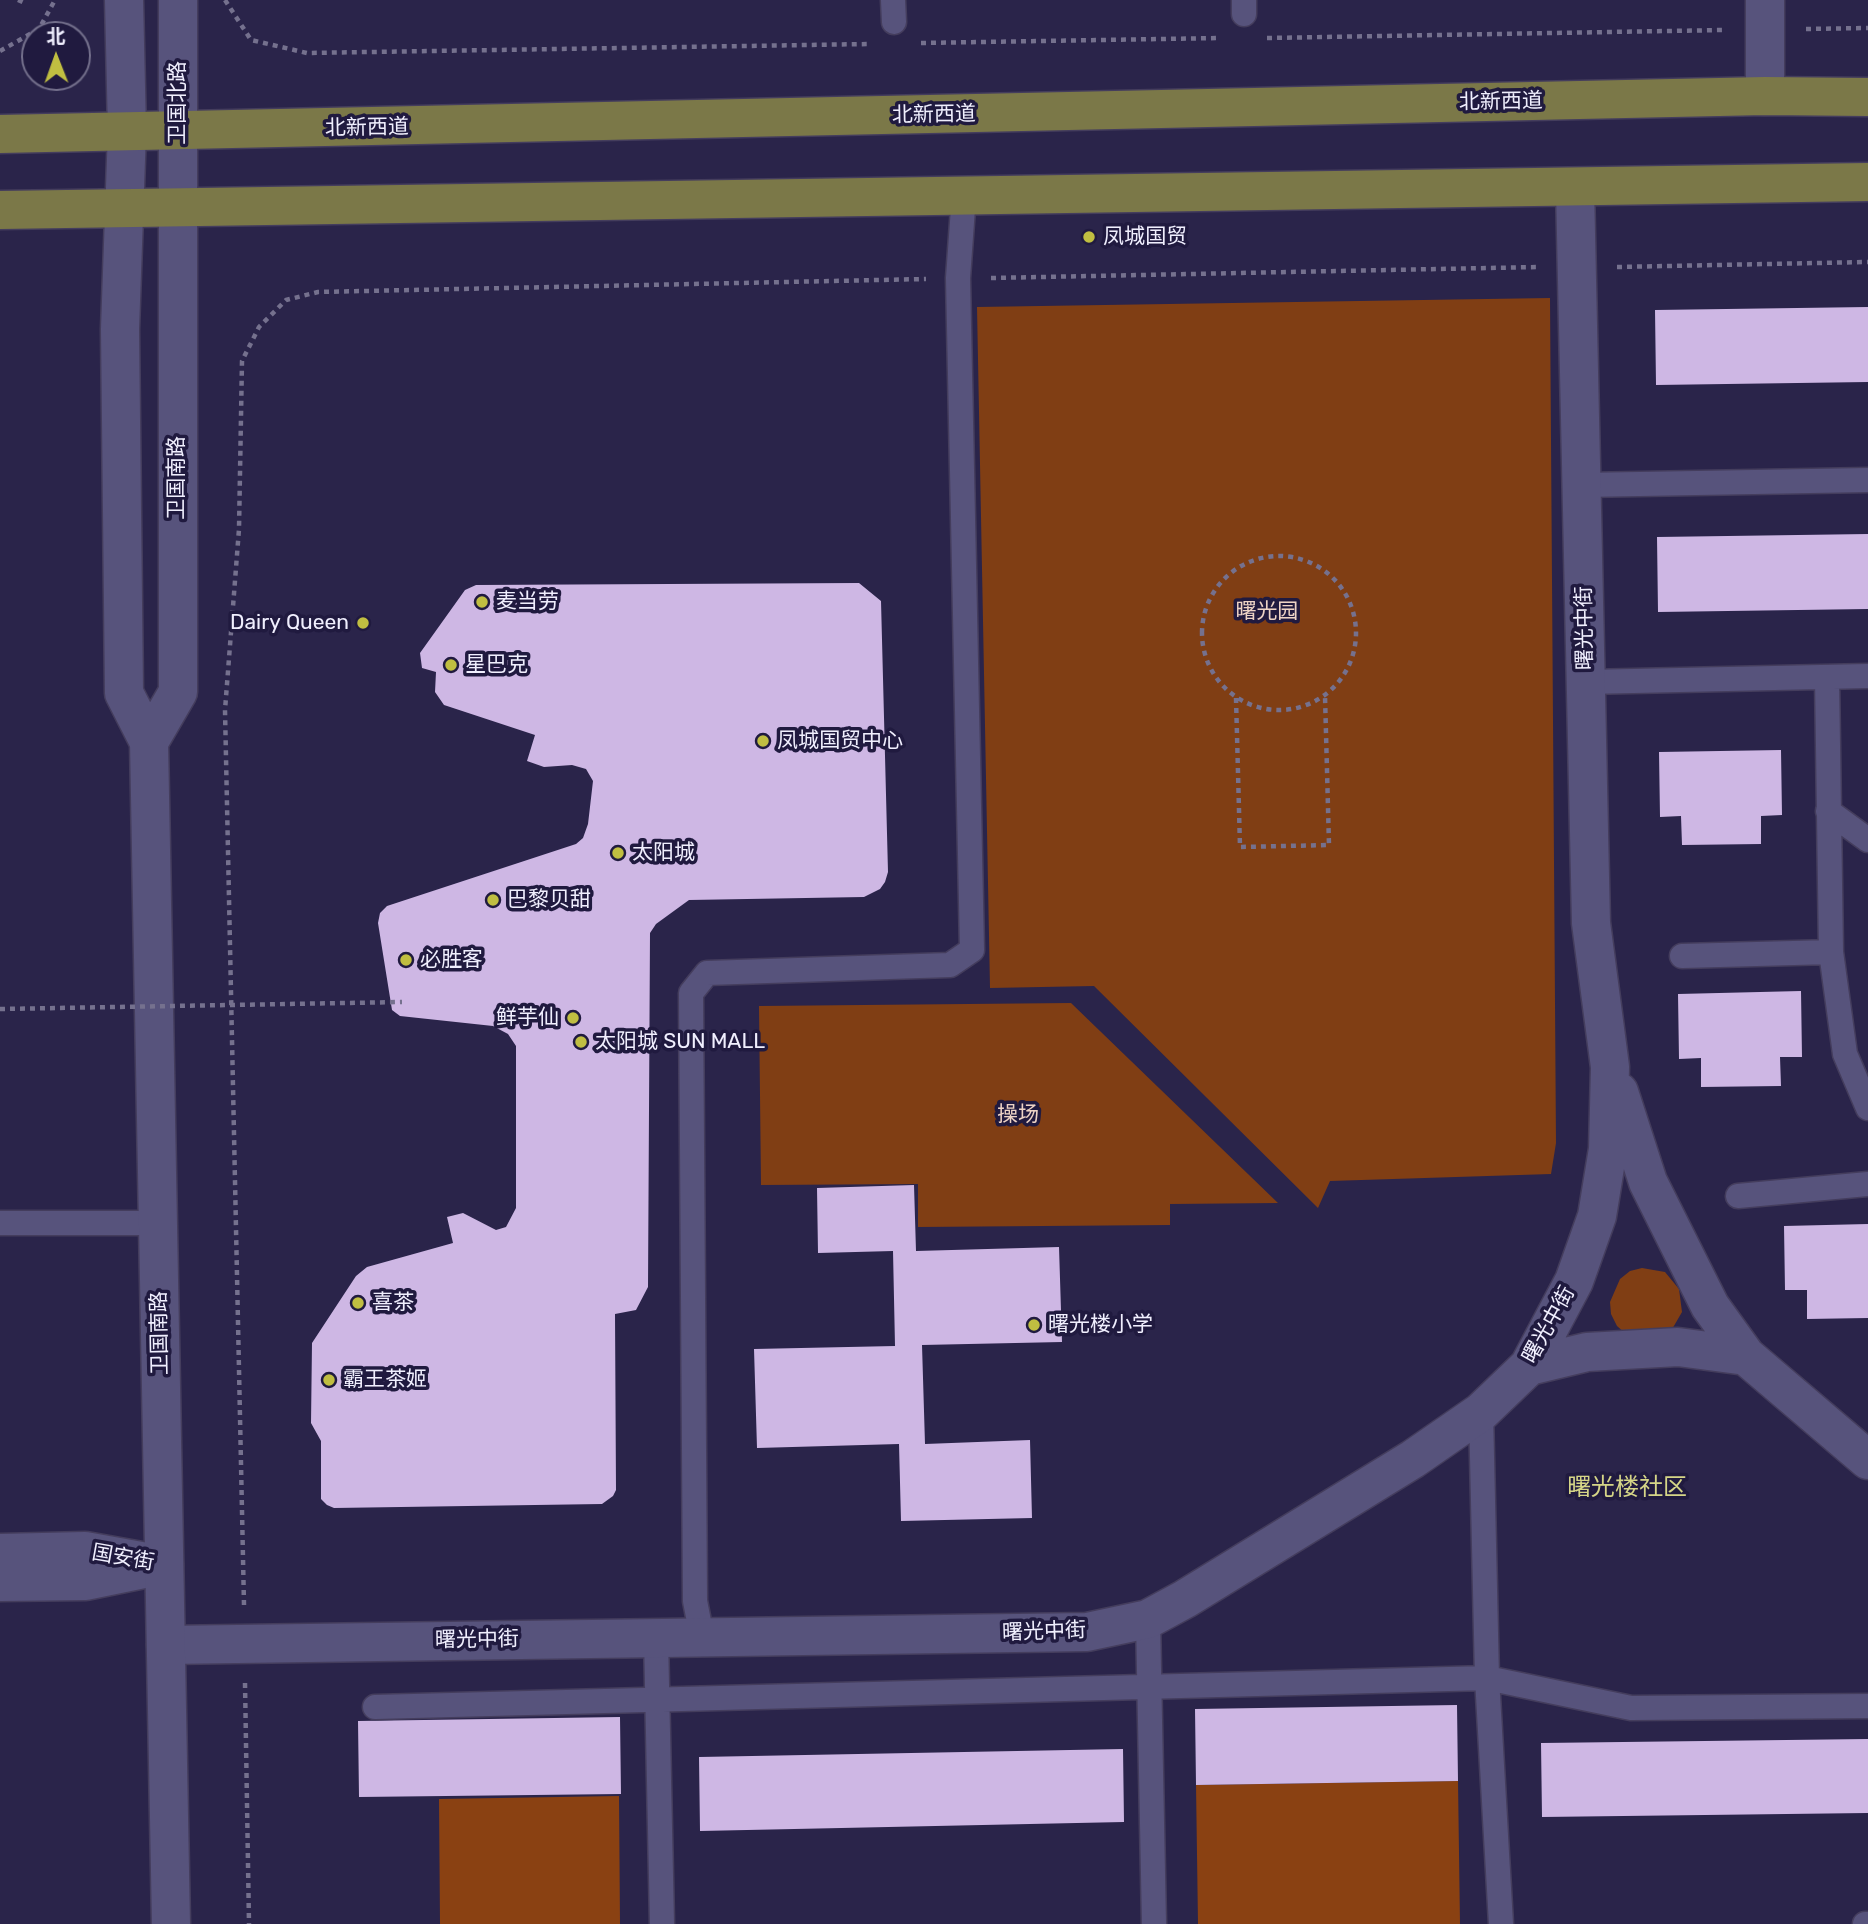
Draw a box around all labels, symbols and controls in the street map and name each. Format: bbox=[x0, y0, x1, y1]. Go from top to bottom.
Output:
north arrow bbox=[21, 21, 91, 91]
text: 北 bbox=[46, 25, 65, 48]
street label: 卫国北路 bbox=[165, 61, 191, 145]
street label: 北新西道 bbox=[1459, 89, 1543, 115]
street label: 北新西道 bbox=[892, 102, 976, 128]
street label: 北新西道 bbox=[325, 115, 409, 141]
place label: 凤城国贸 bbox=[1103, 224, 1187, 250]
marker: 凤城国贸 bbox=[1081, 229, 1097, 245]
street label: 卫国南路 bbox=[164, 436, 190, 520]
street label: 曙光中街 bbox=[1572, 586, 1598, 670]
place label: 麦当劳 bbox=[496, 589, 559, 615]
marker: 麦当劳 bbox=[474, 594, 490, 610]
park label: 曙光园 bbox=[1236, 599, 1298, 625]
place label: Dairy Queen bbox=[230, 610, 349, 636]
marker: Dairy Queen bbox=[355, 615, 371, 631]
place label: 星巴克 bbox=[465, 652, 528, 678]
marker: 星巴克 bbox=[443, 657, 459, 673]
place label: 凤城国贸中心 bbox=[777, 728, 903, 754]
marker: 凤城国贸中心 bbox=[755, 733, 771, 749]
place label: 太阳城 bbox=[632, 840, 695, 866]
marker: 太阳城 bbox=[610, 845, 626, 861]
place label: 巴黎贝甜 bbox=[507, 887, 591, 913]
marker: 巴黎贝甜 bbox=[485, 892, 501, 908]
place label: 必胜客 bbox=[420, 947, 483, 973]
marker: 必胜客 bbox=[398, 952, 414, 968]
place label: 鲜芋仙 bbox=[496, 1005, 559, 1031]
marker: 鲜芋仙 bbox=[565, 1010, 581, 1026]
place label: 太阳城 SUN MALL bbox=[595, 1029, 765, 1055]
marker: 太阳城 SUN MALL bbox=[573, 1034, 589, 1050]
park label: 操场 bbox=[997, 1102, 1039, 1128]
street label: 曙光中街 bbox=[1518, 1282, 1580, 1368]
place label: 喜茶 bbox=[372, 1290, 414, 1316]
street label: 卫国南路 bbox=[147, 1291, 173, 1375]
marker: 喜茶 bbox=[350, 1295, 366, 1311]
place label: 曙光楼小学 bbox=[1048, 1312, 1153, 1338]
marker: 曙光楼小学 bbox=[1026, 1317, 1042, 1333]
place label: 霸王茶姬 bbox=[343, 1367, 427, 1393]
marker: 霸王茶姬 bbox=[321, 1372, 337, 1388]
district label: 曙光楼社区 bbox=[1567, 1474, 1687, 1502]
street label: 国安街 bbox=[90, 1540, 156, 1576]
street label: 曙光中街 bbox=[1002, 1618, 1086, 1646]
street label: 曙光中街 bbox=[435, 1627, 519, 1653]

